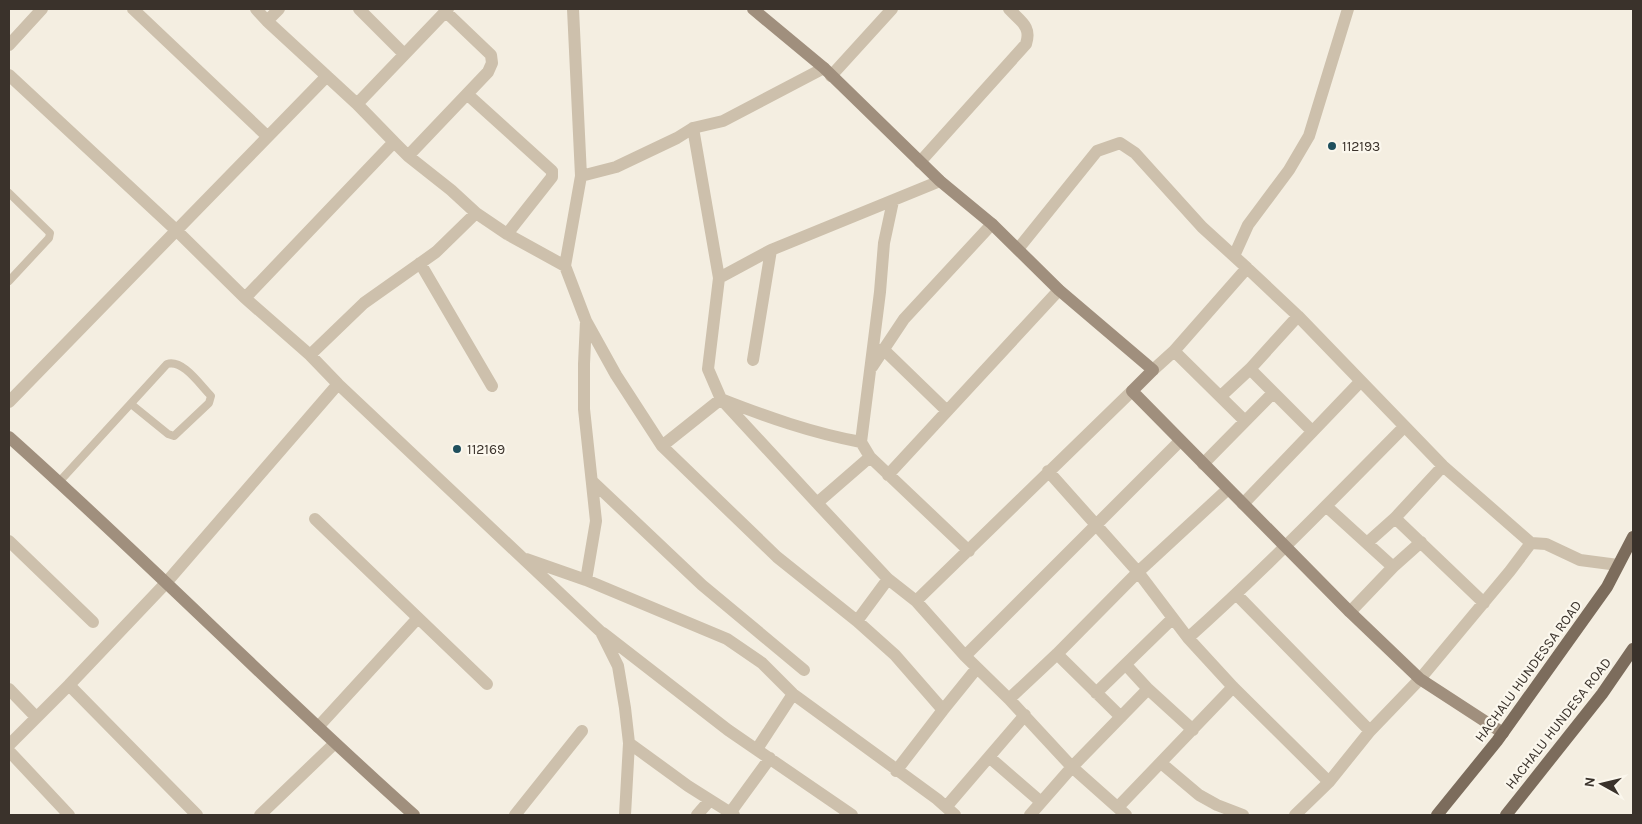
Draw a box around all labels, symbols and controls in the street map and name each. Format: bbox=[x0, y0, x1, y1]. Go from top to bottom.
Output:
place label: 112193 bbox=[1342, 138, 1380, 155]
marker: 112193 bbox=[1326, 140, 1338, 152]
place label: 112169 bbox=[467, 441, 505, 458]
marker: 112169 bbox=[451, 443, 463, 455]
street label: HACHALU HUNDESSA ROAD bbox=[1471, 597, 1585, 745]
street label: HACHALU HUNDESA ROAD bbox=[1501, 654, 1615, 792]
north arrow bbox=[1577, 759, 1627, 809]

